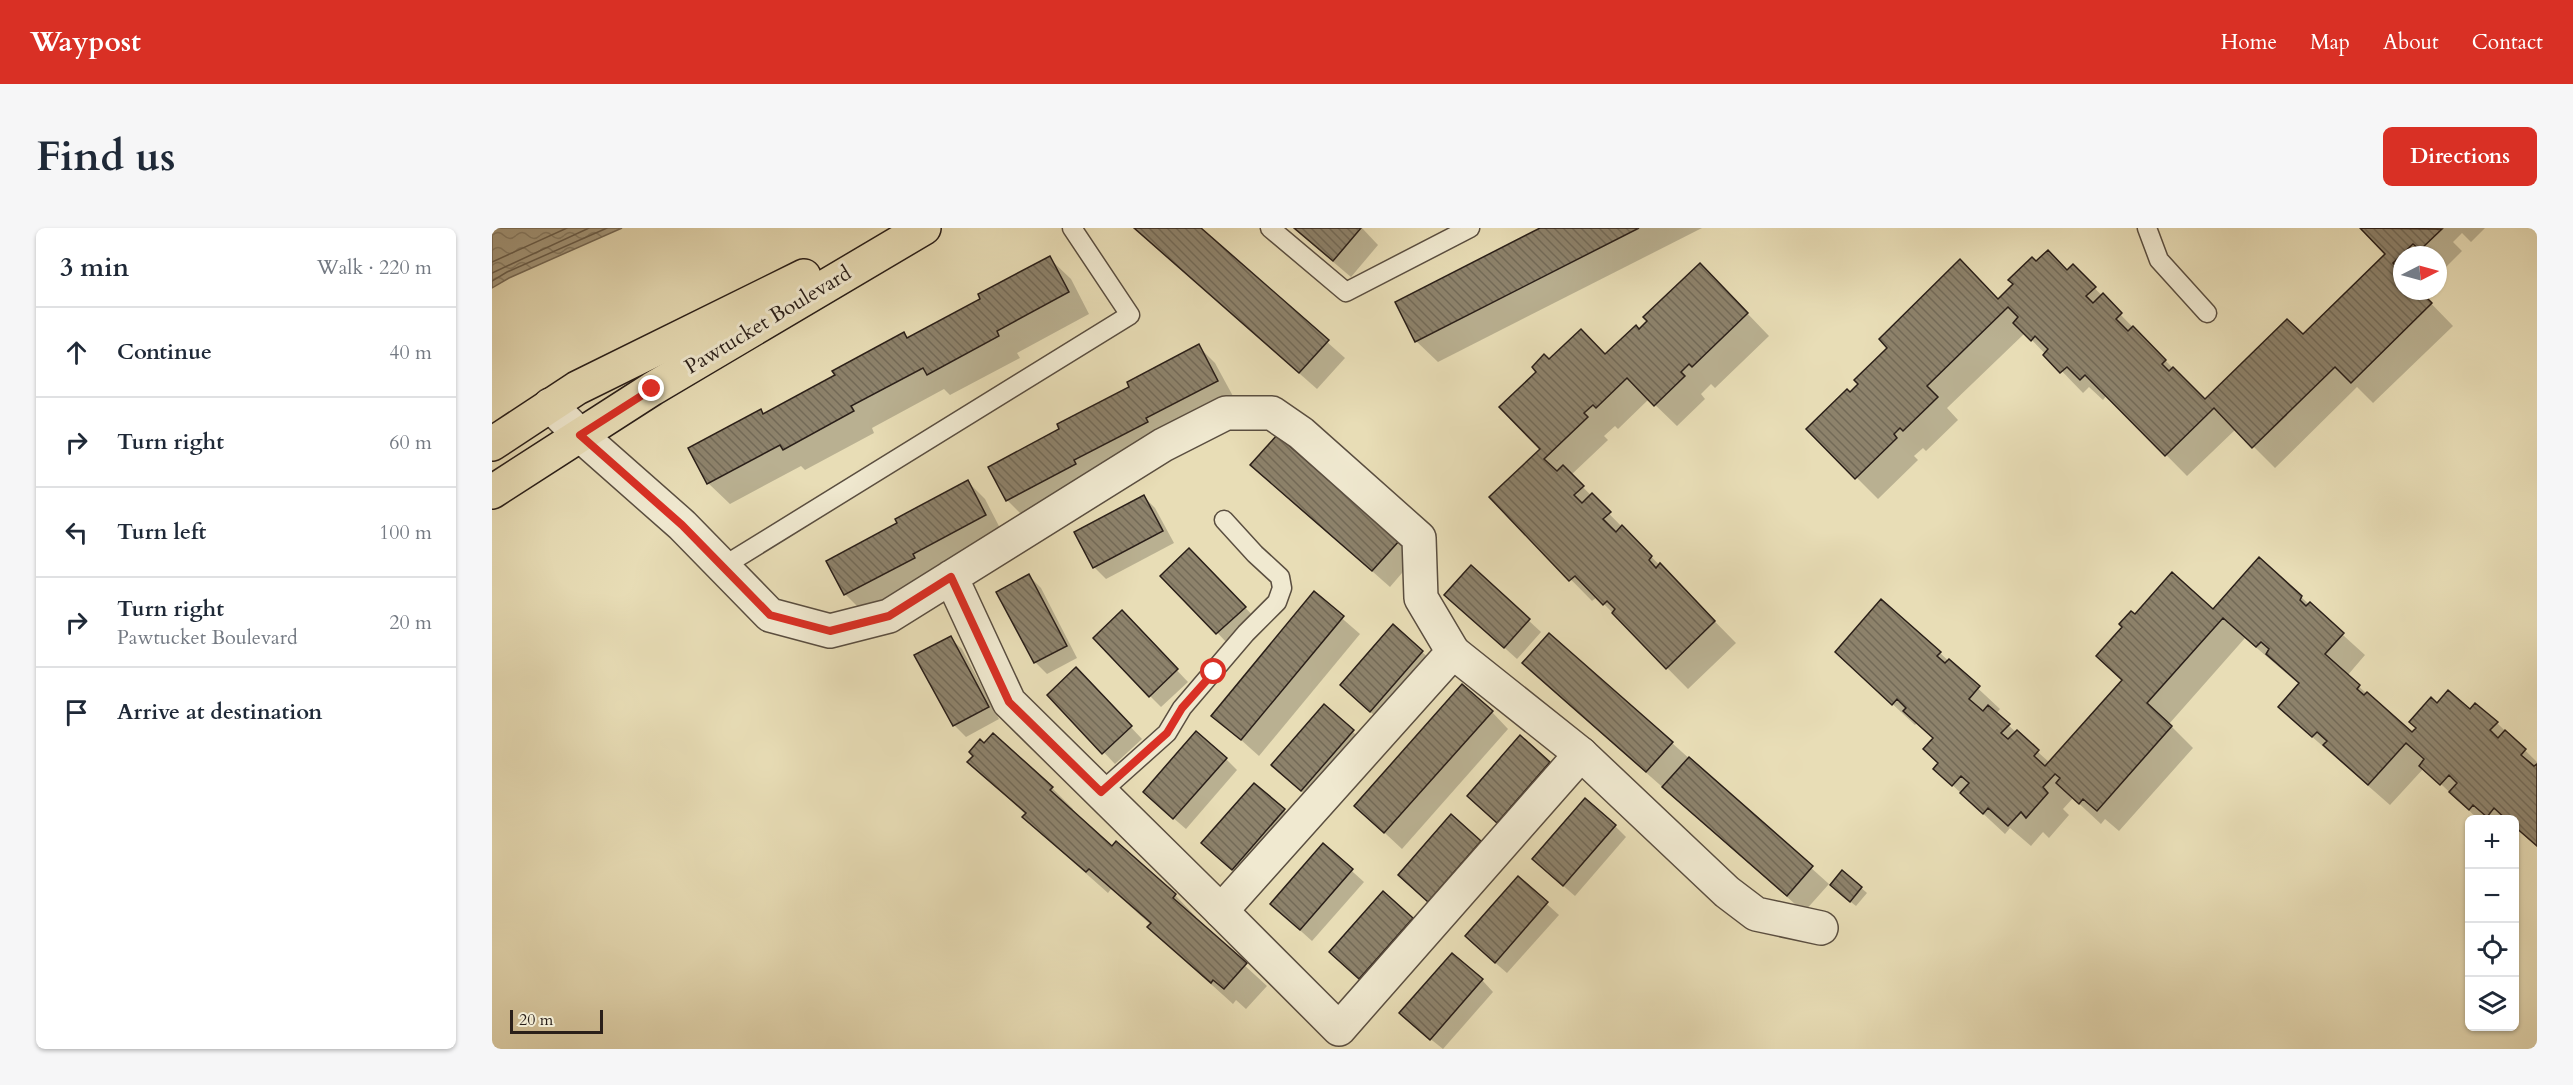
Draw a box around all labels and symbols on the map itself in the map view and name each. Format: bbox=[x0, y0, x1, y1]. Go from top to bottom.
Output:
north arrow bbox=[2393, 246, 2447, 300]
street label: Pawtucket Boulevard bbox=[679, 259, 857, 381]
route end bbox=[638, 375, 664, 401]
route start bbox=[1200, 658, 1226, 684]
scale bar bbox=[510, 1007, 603, 1034]

